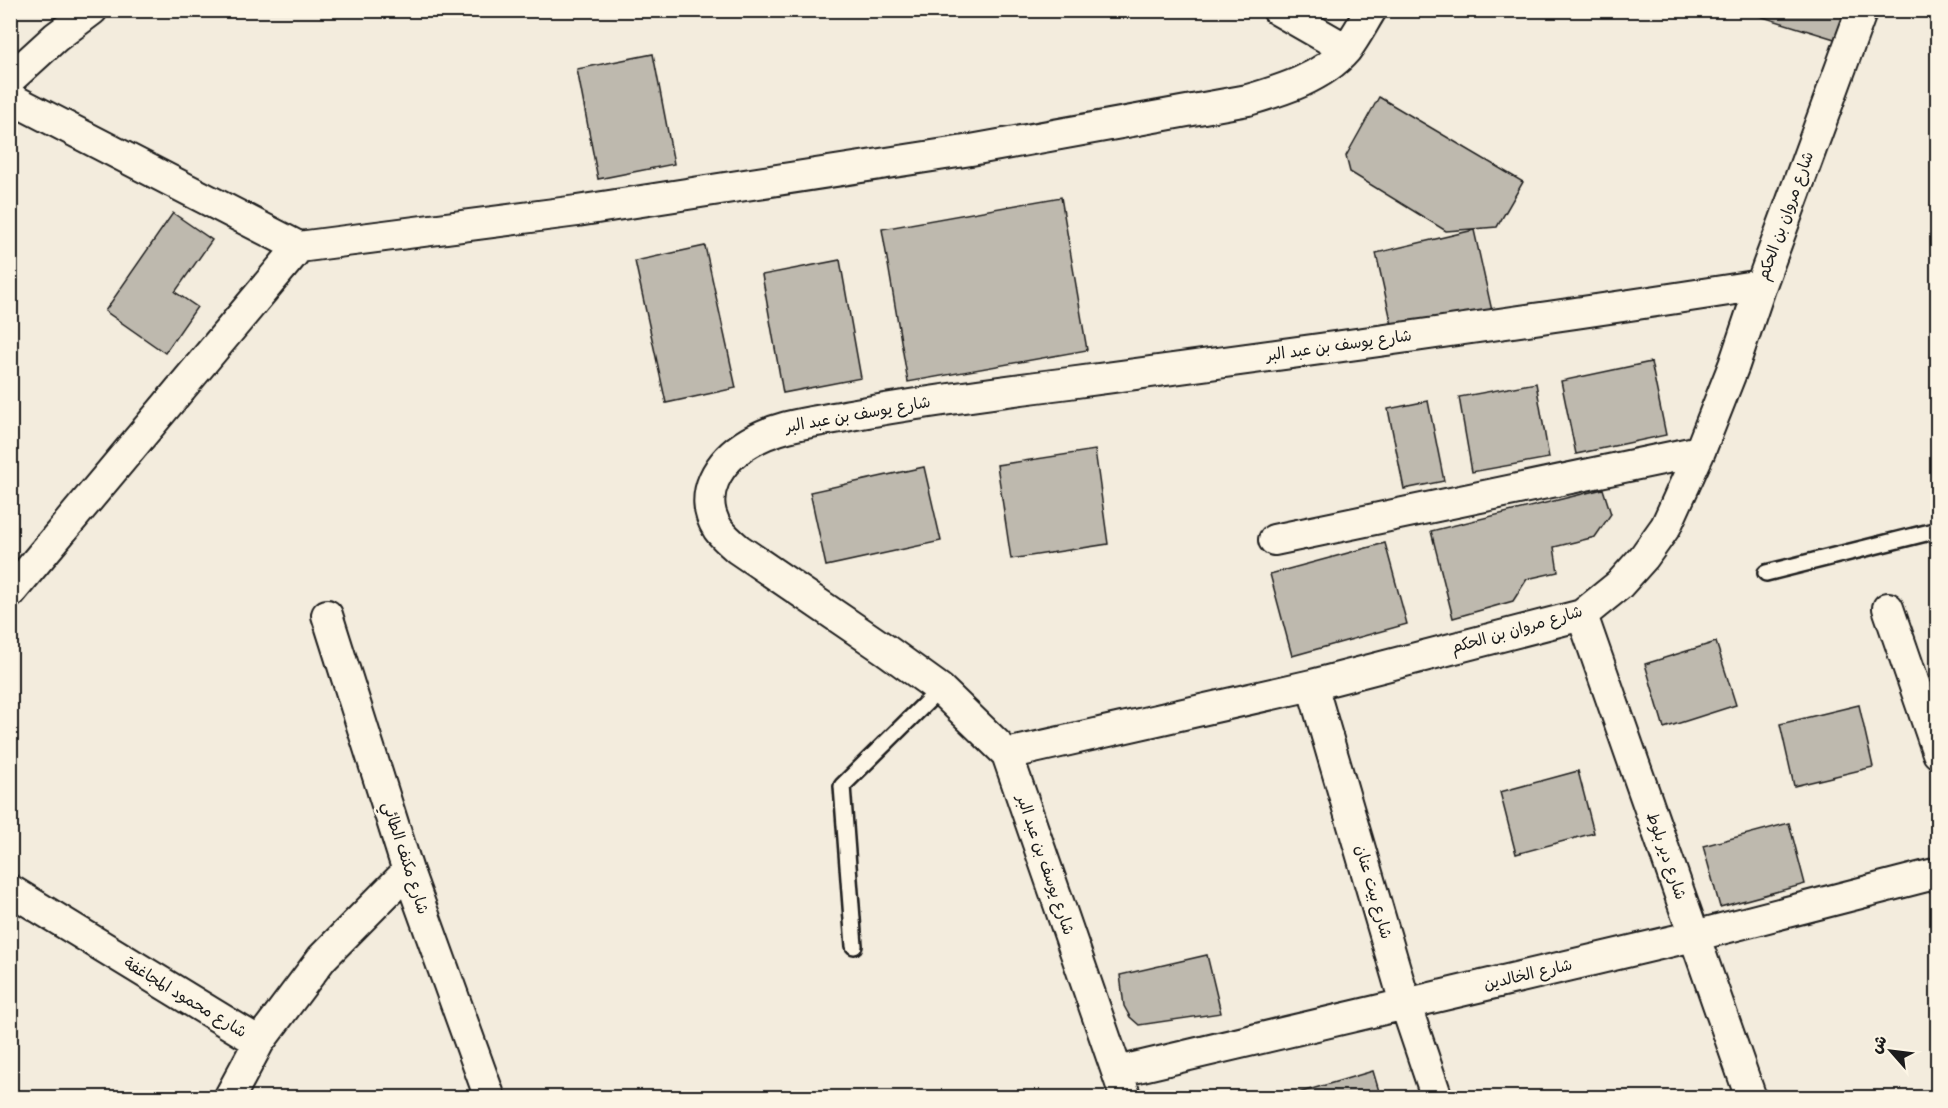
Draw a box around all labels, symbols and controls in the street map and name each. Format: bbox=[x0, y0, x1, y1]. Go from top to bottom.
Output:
street label: شارع مروان بن الحكم bbox=[1754, 149, 1820, 284]
street label: شارع يوسف بن عبد البر bbox=[1263, 326, 1413, 367]
street label: شارع يوسف بن عبد البر bbox=[782, 393, 932, 438]
street label: شارع مروان بن الحكم bbox=[1449, 602, 1585, 660]
street label: شارع يوسف بن عبد البر bbox=[1011, 791, 1078, 938]
street label: شارع مكنف الطائي bbox=[374, 799, 432, 918]
street label: شارع دير بلوط bbox=[1641, 810, 1690, 903]
street label: شارع بيت عنان bbox=[1350, 843, 1395, 941]
street label: شارع محمود المجاغفة bbox=[120, 954, 250, 1043]
street label: شارع الخالدين bbox=[1482, 956, 1574, 995]
north arrow bbox=[1861, 1021, 1921, 1081]
text: ش bbox=[1867, 1032, 1892, 1057]

